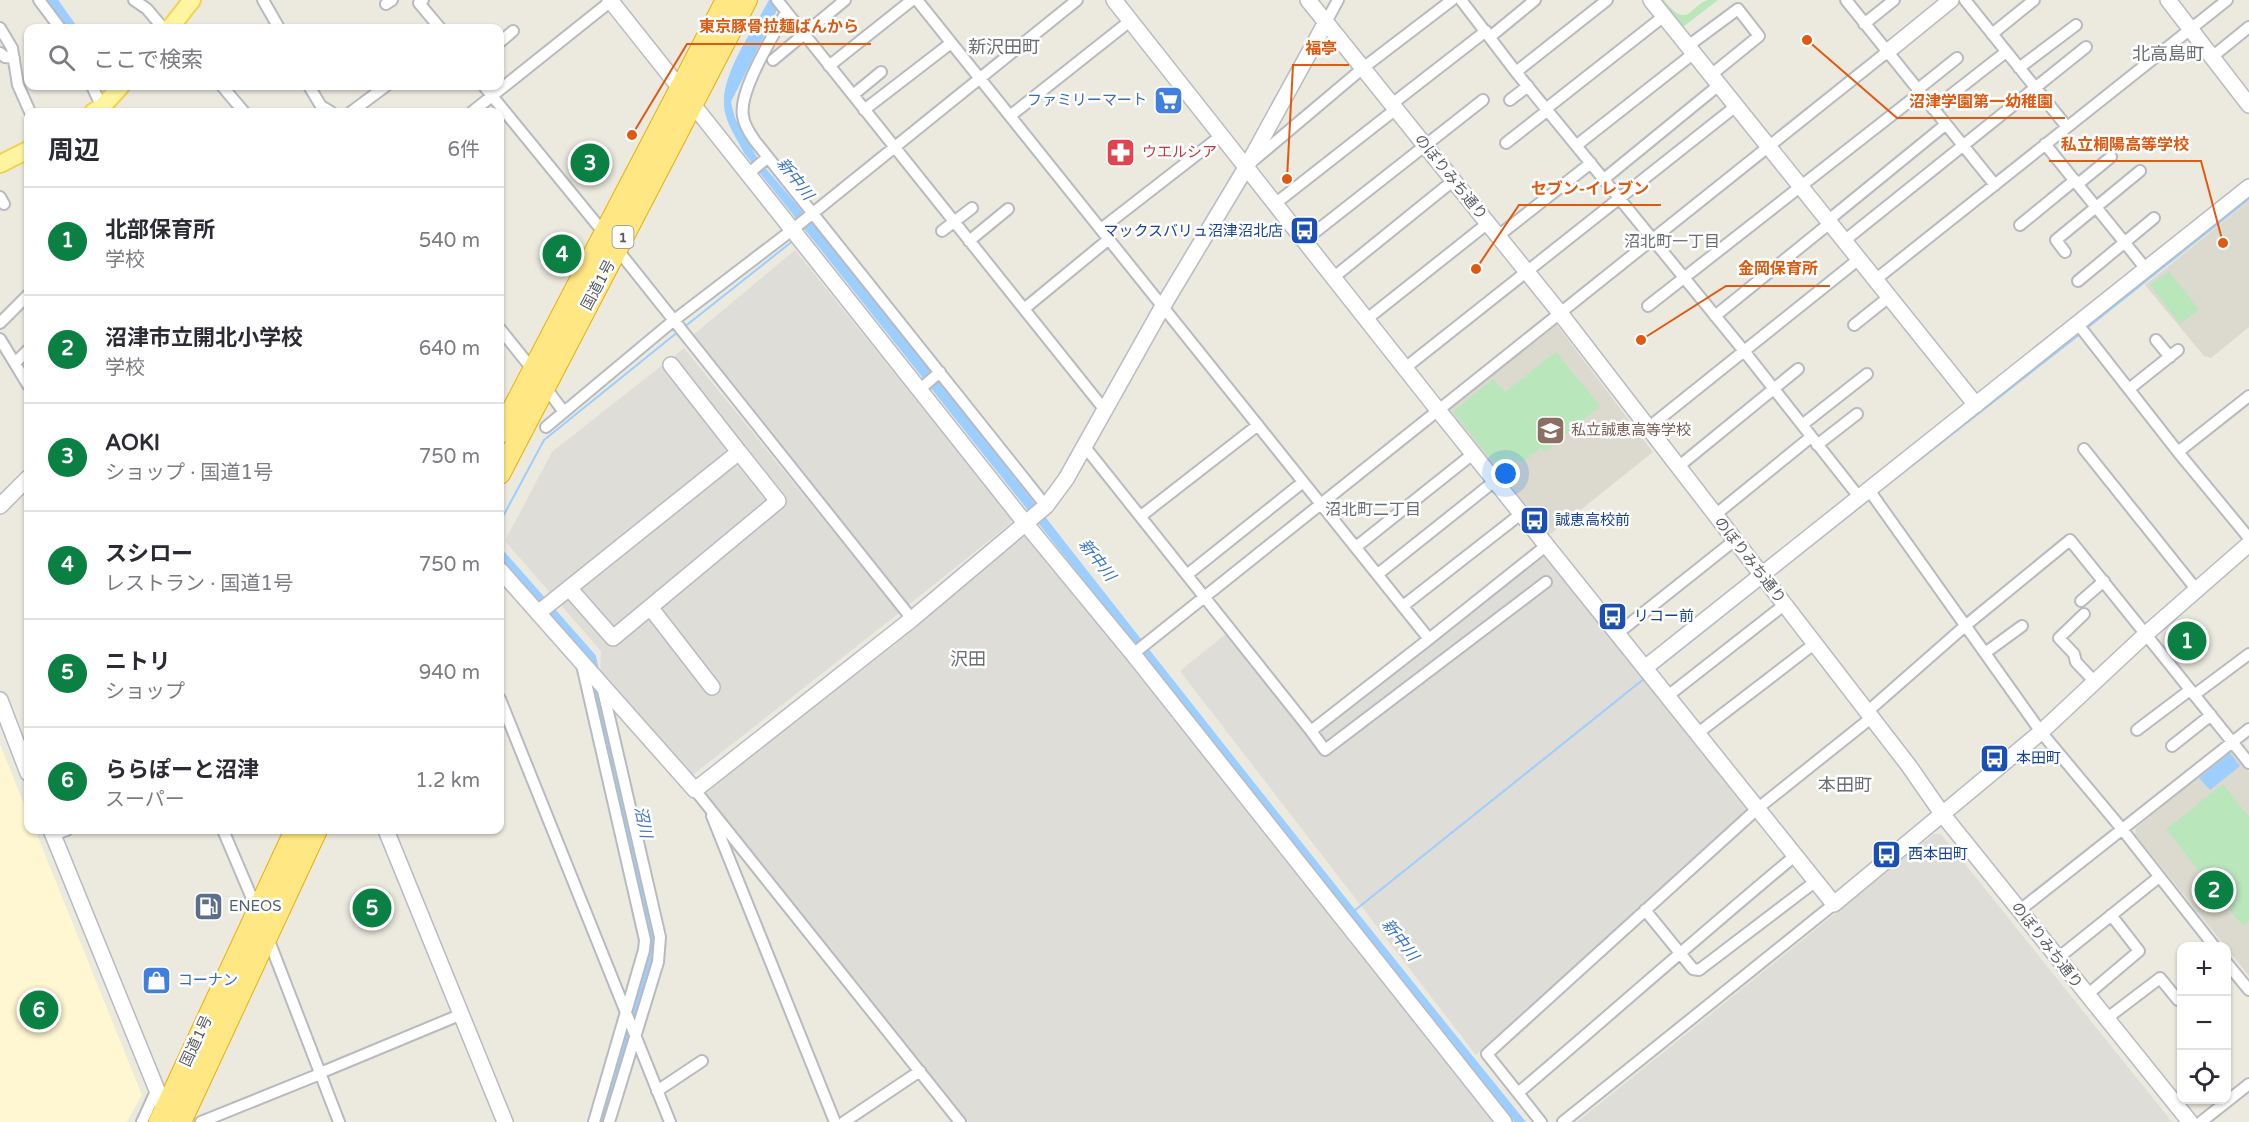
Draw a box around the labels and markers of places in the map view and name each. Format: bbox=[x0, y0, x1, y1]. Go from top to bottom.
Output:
callout: 東京豚骨拉麺ばんから bbox=[687, 10, 871, 44]
callout: 福亭 bbox=[1293, 31, 1349, 65]
supermarket icon: ファミリーマート bbox=[1152, 84, 1184, 116]
callout: 沼津学園第一幼稚園 bbox=[1897, 84, 2065, 118]
place label: ファミリーマート bbox=[1027, 91, 1147, 109]
callout: 私立桐陽高等学校 bbox=[2049, 127, 2201, 161]
pharmacy icon: ウエルシア bbox=[1105, 136, 1137, 168]
pin: 3 bbox=[570, 140, 610, 186]
place label: ウエルシア bbox=[1142, 143, 1217, 161]
callout: セブン-イレブン bbox=[1519, 171, 1661, 205]
bus stop icon: マックスバリュ沼津沼北店 bbox=[1288, 215, 1320, 247]
place label: マックスバリュ沼津沼北店 bbox=[1103, 222, 1283, 240]
pin: 4 bbox=[542, 232, 582, 276]
callout: 金岡保育所 bbox=[1726, 252, 1830, 286]
school or university icon: 私立誠恵高等学校 bbox=[1534, 414, 1566, 446]
place label: 私立誠恵高等学校 bbox=[1571, 421, 1691, 439]
bus stop icon: 誠恵高校前 bbox=[1518, 504, 1550, 536]
place label: 誠恵高校前 bbox=[1555, 511, 1630, 529]
bus stop icon: リコー前 bbox=[1597, 600, 1629, 632]
place label: リコー前 bbox=[1634, 607, 1694, 625]
pin: 1 bbox=[2168, 618, 2206, 664]
bus stop icon: 本田町 bbox=[1979, 742, 2011, 774]
place label: 本田町 bbox=[2016, 749, 2061, 767]
bus stop icon: 西本田町 bbox=[1871, 838, 1903, 870]
place label: 西本田町 bbox=[1908, 845, 1968, 863]
pin: 2 bbox=[2194, 868, 2234, 912]
pin: 5 bbox=[352, 886, 392, 930]
fuel station icon: ENEOS bbox=[192, 890, 224, 922]
place label: ENEOS bbox=[229, 897, 282, 915]
shop icon: コーナン bbox=[141, 964, 173, 996]
place label: コーナン bbox=[178, 971, 238, 989]
pin: 6 bbox=[20, 988, 58, 1032]

